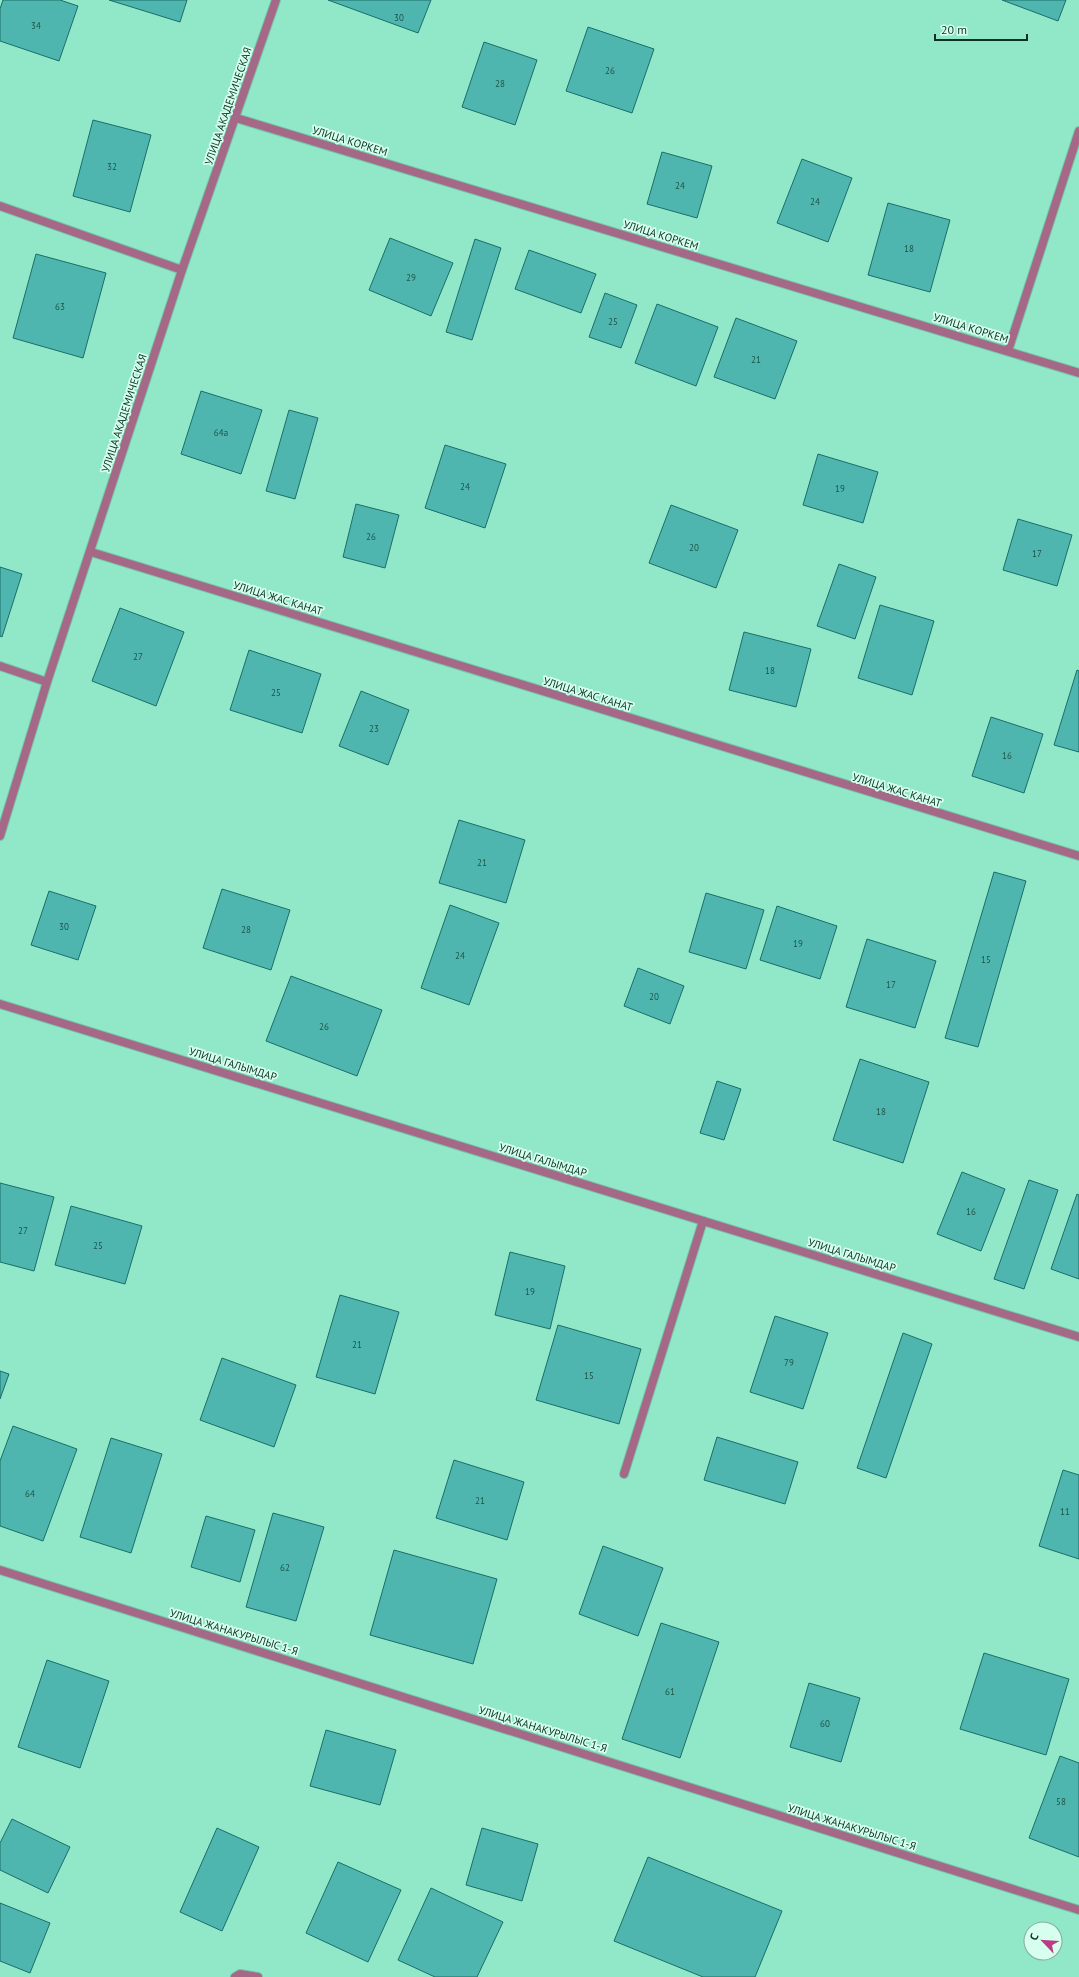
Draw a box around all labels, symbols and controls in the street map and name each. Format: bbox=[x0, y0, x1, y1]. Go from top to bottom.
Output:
house number: 30 bbox=[394, 12, 404, 23]
scale bar bbox=[935, 16, 1027, 42]
house number: 34 bbox=[31, 20, 41, 31]
text: 20 m bbox=[941, 22, 967, 37]
street label: УЛИЦА АКАДЕМИЧЕСКАЯ bbox=[201, 45, 255, 167]
house number: 26 bbox=[605, 65, 615, 76]
house number: 28 bbox=[495, 78, 505, 89]
street label: УЛИЦА КОРКЕМ bbox=[311, 123, 389, 159]
house number: 32 bbox=[107, 161, 117, 172]
house number: 24 bbox=[675, 180, 685, 191]
house number: 24 bbox=[810, 196, 820, 207]
street label: УЛИЦА КОРКЕМ bbox=[622, 217, 700, 253]
house number: 18 bbox=[904, 243, 914, 254]
house number: 29 bbox=[406, 272, 416, 283]
house number: 63 bbox=[55, 301, 65, 312]
street label: УЛИЦА КОРКЕМ bbox=[932, 310, 1010, 346]
house number: 25 bbox=[608, 316, 618, 327]
street label: УЛИЦА АКАДЕМИЧЕСКАЯ bbox=[98, 352, 150, 474]
house number: 21 bbox=[751, 354, 761, 365]
house number: 64а bbox=[214, 427, 228, 438]
house number: 24 bbox=[460, 481, 470, 492]
house number: 19 bbox=[835, 483, 845, 494]
house number: 26 bbox=[366, 531, 376, 542]
house number: 20 bbox=[689, 542, 699, 553]
house number: 17 bbox=[1032, 548, 1042, 559]
street label: УЛИЦА ЖАС КАНАТ bbox=[232, 578, 324, 618]
house number: 27 bbox=[133, 651, 143, 662]
house number: 18 bbox=[765, 665, 775, 676]
street label: УЛИЦА ЖАС КАНАТ bbox=[542, 674, 634, 714]
house number: 25 bbox=[271, 687, 281, 698]
house number: 23 bbox=[369, 723, 379, 734]
house number: 16 bbox=[1002, 750, 1012, 761]
street label: УЛИЦА ЖАС КАНАТ bbox=[851, 770, 943, 810]
house number: 21 bbox=[477, 857, 487, 868]
house number: 30 bbox=[59, 921, 69, 932]
house number: 28 bbox=[241, 924, 251, 935]
house number: 19 bbox=[793, 938, 803, 949]
house number: 24 bbox=[455, 950, 465, 961]
house number: 15 bbox=[981, 954, 991, 965]
house number: 17 bbox=[886, 979, 896, 990]
house number: 20 bbox=[649, 991, 659, 1002]
house number: 26 bbox=[319, 1021, 329, 1032]
street label: УЛИЦА ГАЛЫМДАР bbox=[187, 1044, 279, 1084]
house number: 18 bbox=[876, 1106, 886, 1117]
street label: УЛИЦА ГАЛЫМДАР bbox=[497, 1140, 589, 1180]
house number: 16 bbox=[966, 1206, 976, 1217]
house number: 27 bbox=[18, 1225, 28, 1236]
street label: УЛИЦА ГАЛЫМДАР bbox=[806, 1235, 898, 1275]
house number: 25 bbox=[93, 1240, 103, 1251]
house number: 19 bbox=[525, 1286, 535, 1297]
house number: 21 bbox=[352, 1339, 362, 1350]
house number: 79 bbox=[784, 1357, 794, 1368]
house number: 15 bbox=[584, 1370, 594, 1381]
house number: 64 bbox=[25, 1488, 35, 1499]
house number: 21 bbox=[475, 1495, 485, 1506]
house number: 11 bbox=[1060, 1506, 1070, 1517]
house number: 62 bbox=[280, 1562, 290, 1573]
street label: УЛИЦА ЖАНАКУРЫЛЫС 1-Я bbox=[168, 1606, 300, 1658]
house number: 61 bbox=[665, 1686, 675, 1697]
street label: УЛИЦА ЖАНАКУРЫЛЫС 1-Я bbox=[477, 1703, 609, 1755]
house number: 60 bbox=[820, 1718, 830, 1729]
house number: 58 bbox=[1056, 1796, 1066, 1807]
street label: УЛИЦА ЖАНАКУРЫЛЫС 1-Я bbox=[786, 1801, 918, 1853]
north arrow bbox=[1023, 1921, 1063, 1961]
text: С bbox=[1026, 1931, 1042, 1943]

